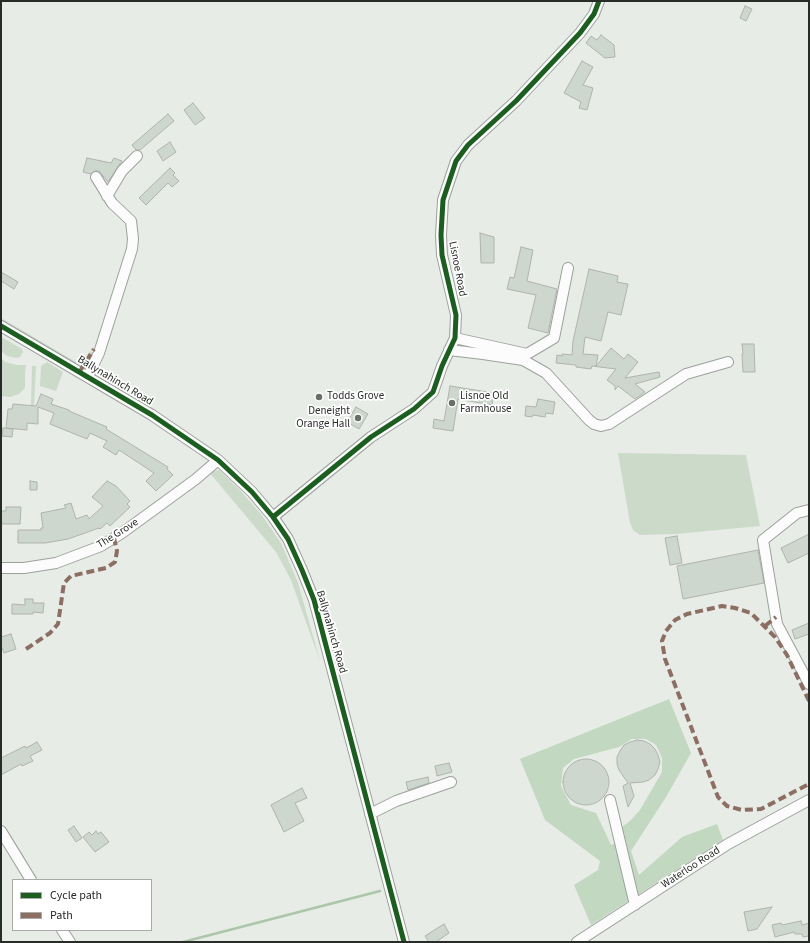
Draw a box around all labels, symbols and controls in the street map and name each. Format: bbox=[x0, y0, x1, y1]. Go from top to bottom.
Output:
street label: Lisnoe Road bbox=[445, 240, 469, 298]
street label: Ballynahinch Road bbox=[75, 353, 155, 409]
place label: Todds Grove bbox=[327, 390, 384, 404]
place label: Lisnoe Old Farmhouse bbox=[460, 390, 512, 416]
marker: Todds Grove bbox=[314, 392, 324, 402]
marker: Lisnoe Old Farmhouse bbox=[447, 398, 457, 408]
place label: Deneight Orange Hall bbox=[296, 405, 350, 431]
marker: Deneight Orange Hall bbox=[353, 413, 363, 423]
street label: The Grove bbox=[95, 516, 141, 552]
street label: Ballynahinch Road bbox=[313, 589, 349, 675]
street label: Waterloo Road bbox=[659, 844, 723, 892]
legend bbox=[12, 879, 152, 931]
text: Cycle path bbox=[50, 887, 102, 904]
text: Path bbox=[50, 907, 73, 924]

